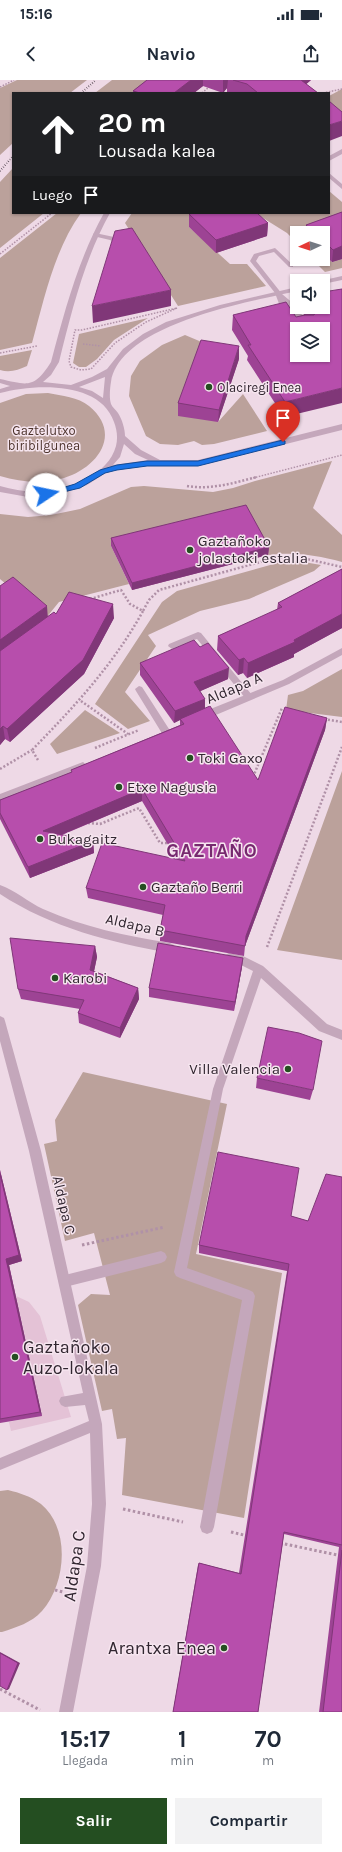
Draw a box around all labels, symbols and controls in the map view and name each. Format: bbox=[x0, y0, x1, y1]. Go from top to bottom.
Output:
text: 15:16 bbox=[20, 5, 53, 23]
icon: back bbox=[20, 43, 42, 65]
text: Navio bbox=[147, 43, 195, 65]
icon: share bbox=[300, 43, 322, 65]
text: 20 m bbox=[98, 106, 166, 139]
icon: ahead bbox=[32, 108, 84, 160]
text: Lousada kalea bbox=[98, 140, 216, 162]
icon: arrive bbox=[80, 184, 102, 206]
text: Luego bbox=[32, 186, 72, 204]
north arrow bbox=[290, 226, 330, 266]
map controls bbox=[290, 226, 330, 362]
button: sound bbox=[290, 274, 330, 314]
button: layers bbox=[290, 322, 330, 362]
place label: Olaciregi Enea bbox=[217, 380, 301, 395]
marker: Olaciregi Enea bbox=[204, 382, 214, 392]
pin bbox=[266, 401, 300, 442]
icon: arrive bbox=[272, 407, 294, 429]
park label: Gaztelutxo biribilgunea bbox=[8, 423, 80, 453]
position arrow bbox=[25, 473, 67, 515]
place label: Gaztañoko jolastoki estalia bbox=[196, 532, 308, 567]
marker: Gaztañoko jolastoki estalia bbox=[185, 545, 195, 555]
street label: Aldapa A bbox=[203, 668, 265, 708]
place label: Toki Gaxo bbox=[198, 749, 263, 767]
marker: Toki Gaxo bbox=[185, 753, 195, 763]
place label: Etxe Nagusia bbox=[127, 778, 217, 796]
marker: Etxe Nagusia bbox=[114, 782, 124, 792]
place label: Bukagaitz bbox=[48, 830, 117, 848]
marker: Bukagaitz bbox=[35, 834, 45, 844]
district label: GAZTAÑO bbox=[166, 839, 258, 862]
place label: Gaztaño Berri bbox=[151, 878, 243, 896]
marker: Gaztaño Berri bbox=[138, 882, 148, 892]
street label: Aldapa B bbox=[104, 909, 166, 941]
place label: Karobi bbox=[63, 969, 107, 987]
marker: Karobi bbox=[50, 973, 60, 983]
place label: Villa Valencia bbox=[189, 1060, 280, 1078]
marker: Villa Valencia bbox=[283, 1064, 293, 1074]
street label: Aldapa C bbox=[49, 1174, 79, 1236]
place label: Gaztañoko Auzo-lokala bbox=[23, 1336, 119, 1379]
marker: Gaztañoko Auzo-lokala bbox=[10, 1352, 20, 1362]
street label: Aldapa C bbox=[58, 1529, 90, 1603]
place label: Arantxa Enea bbox=[108, 1637, 216, 1659]
marker: Arantxa Enea bbox=[219, 1643, 229, 1653]
text: 15:17 bbox=[60, 1725, 110, 1753]
text: 1 bbox=[178, 1725, 186, 1753]
text: 70 bbox=[254, 1725, 282, 1753]
text: Llegada bbox=[62, 1753, 108, 1768]
text: min bbox=[170, 1753, 194, 1768]
text: m bbox=[262, 1753, 274, 1768]
button: Salir bbox=[20, 1798, 167, 1844]
button: Compartir bbox=[175, 1798, 322, 1844]

